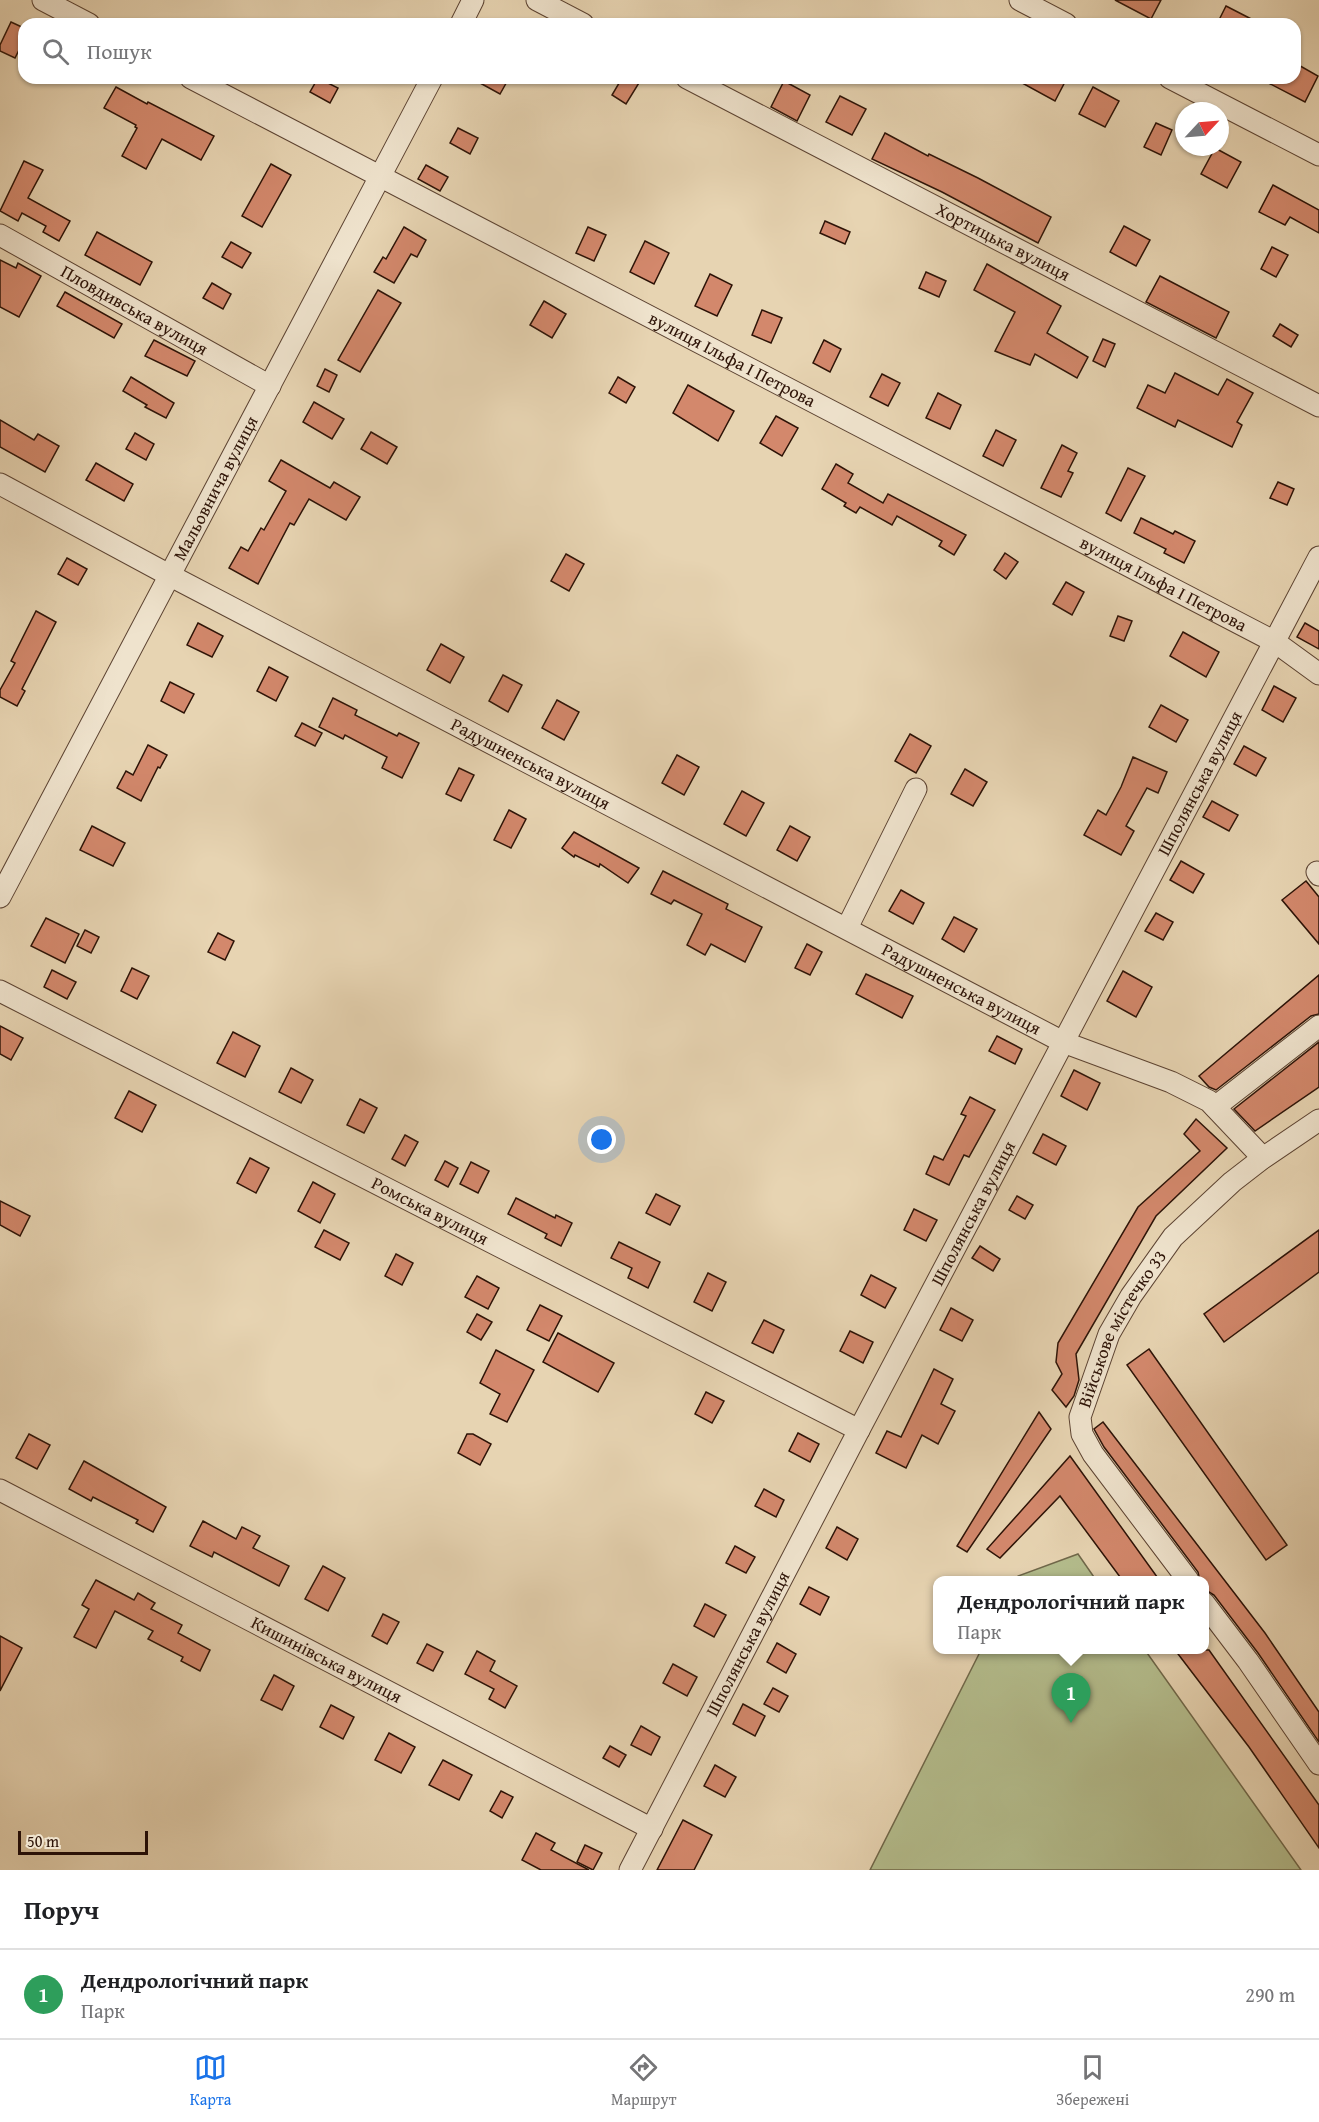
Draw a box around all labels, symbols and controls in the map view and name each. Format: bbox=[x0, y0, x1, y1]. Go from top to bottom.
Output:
search box bbox=[18, 18, 1301, 84]
icon: search bbox=[39, 35, 72, 68]
text: Пошук bbox=[87, 35, 152, 67]
north arrow bbox=[1175, 102, 1229, 156]
street label: Хортицька вулиця bbox=[931, 195, 1075, 288]
street label: Пловдивська вулиця bbox=[56, 258, 213, 362]
street label: вулиця Ільфа І Петрова bbox=[644, 304, 821, 414]
street label: Мальовнича вулиця bbox=[166, 411, 264, 565]
street label: вулиця Ільфа І Петрова bbox=[1075, 529, 1252, 638]
street label: Шполянська вулиця bbox=[1150, 706, 1249, 860]
street label: Радушненська вулиця bbox=[446, 711, 615, 816]
street label: Радушненська вулиця bbox=[877, 936, 1046, 1041]
your location bbox=[587, 1125, 616, 1154]
street label: Шполянська вулиця bbox=[923, 1136, 1022, 1290]
street label: Ромська вулиця bbox=[367, 1169, 494, 1252]
street label: Військове містечко 33 bbox=[1070, 1244, 1173, 1411]
street label: Шполянська вулиця bbox=[698, 1566, 796, 1721]
popup bbox=[933, 1576, 1209, 1654]
text: Дендрологічний парк bbox=[957, 1585, 1185, 1617]
street label: Кишинівська вулиця bbox=[246, 1609, 407, 1710]
text: Парк bbox=[957, 1617, 1001, 1646]
pin: 1 bbox=[1052, 1674, 1090, 1723]
scale bar bbox=[18, 1828, 148, 1856]
text: 50 m bbox=[27, 1829, 59, 1853]
text: Поруч bbox=[24, 1890, 99, 1929]
text: Дендрологічний парк bbox=[81, 1964, 308, 1996]
text: 1 bbox=[38, 1980, 49, 2009]
text: 290 m bbox=[1245, 1980, 1295, 2009]
text: Парк bbox=[81, 1996, 125, 2025]
tab: Карта bbox=[190, 2051, 231, 2111]
tab: Маршрут bbox=[611, 2051, 676, 2111]
tab: Збережені bbox=[1056, 2051, 1129, 2111]

